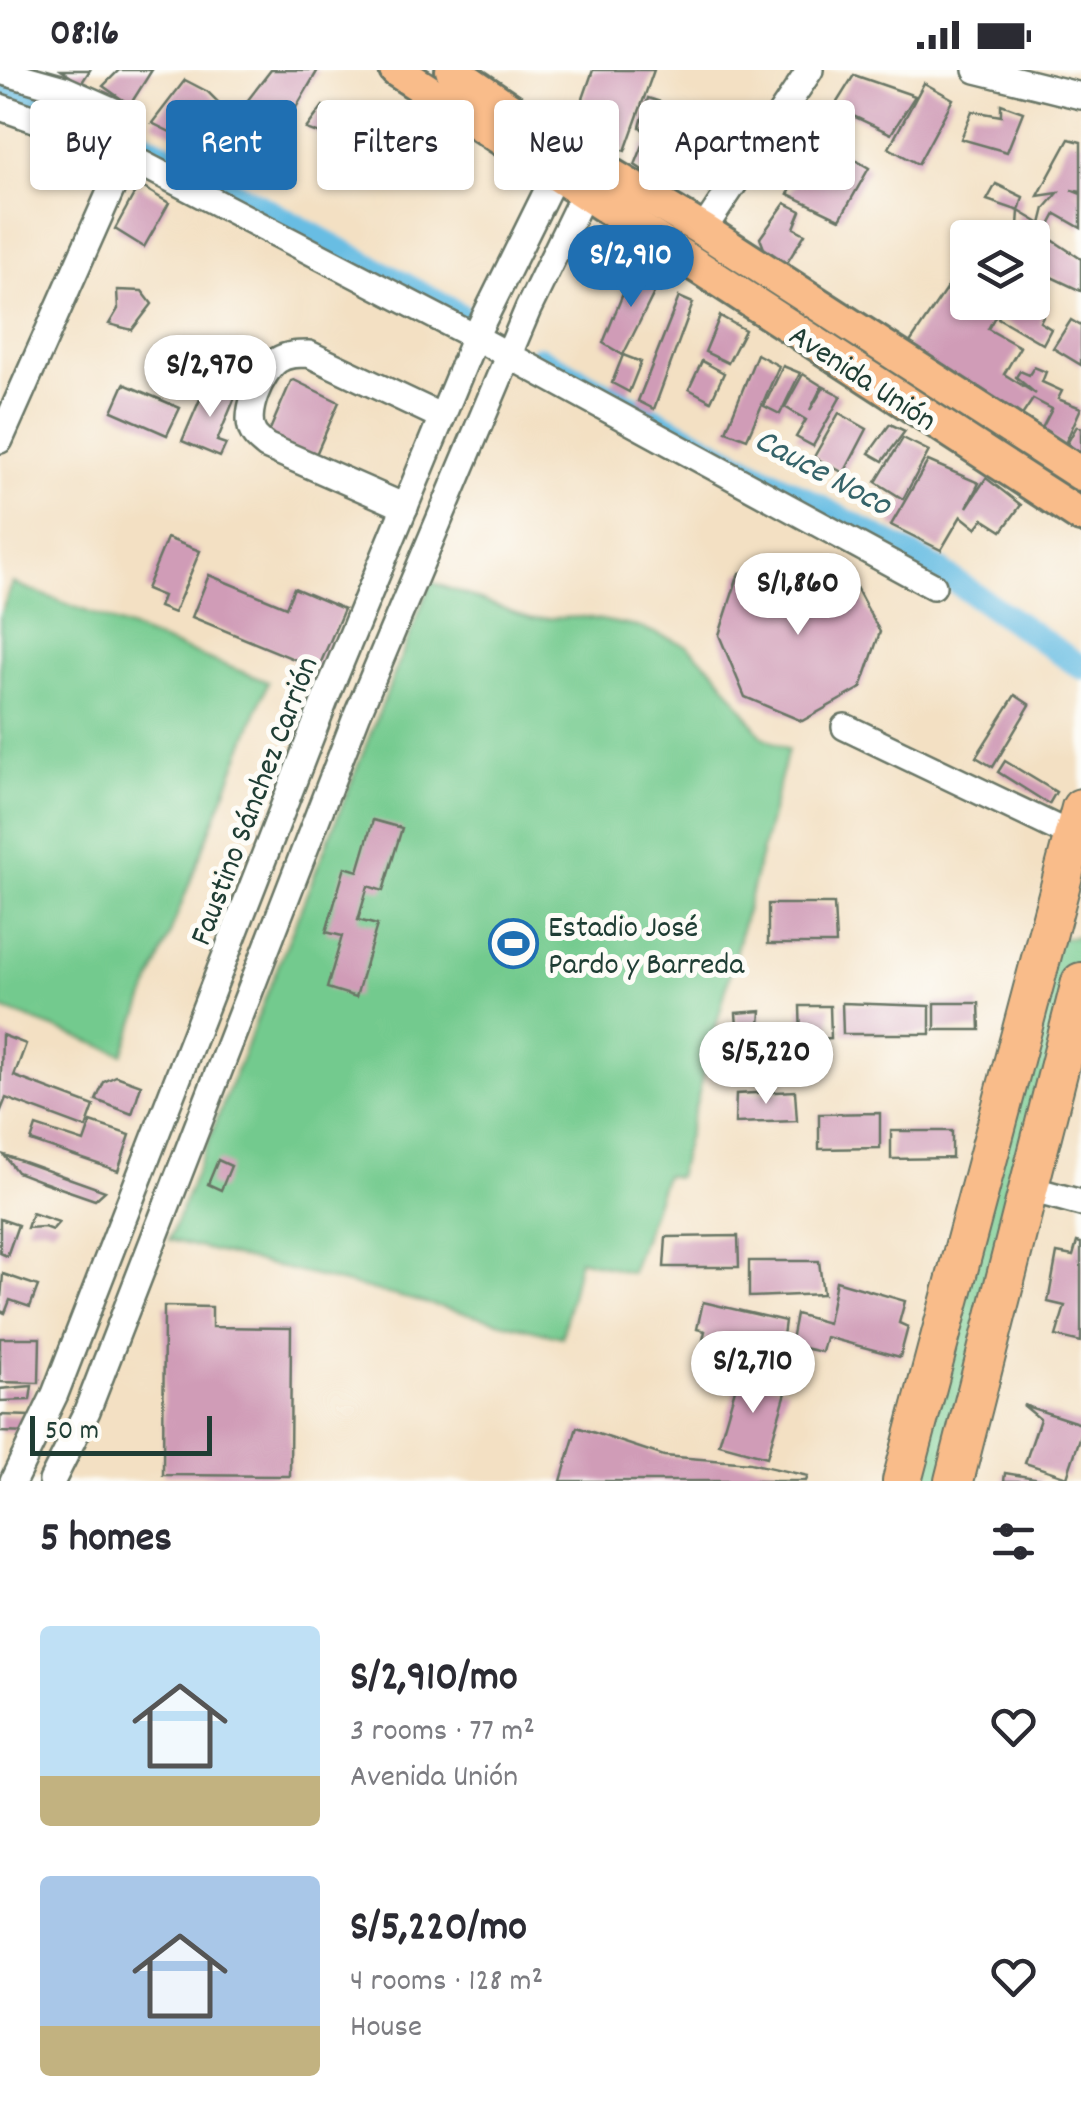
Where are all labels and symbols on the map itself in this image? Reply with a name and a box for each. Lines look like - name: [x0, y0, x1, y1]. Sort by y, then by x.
- pin: S/2,910: [539, 225, 723, 310]
- street label: Avenida Unión: [778, 315, 944, 445]
- pin: S/2,970: [118, 335, 302, 420]
- water label: Cauce Noco: [744, 417, 900, 532]
- pin: S/1,860: [706, 553, 890, 638]
- street label: Faustino Sánchez Carrión: [180, 651, 333, 953]
- place label: Estadio José Pardo y Barreda: [548, 907, 745, 990]
- sports icon: Estadio José Pardo y Barreda: [487, 917, 539, 969]
- pin: S/5,220: [674, 1022, 858, 1107]
- pin: S/2,710: [661, 1331, 845, 1416]
- scale bar: [30, 1411, 212, 1456]

